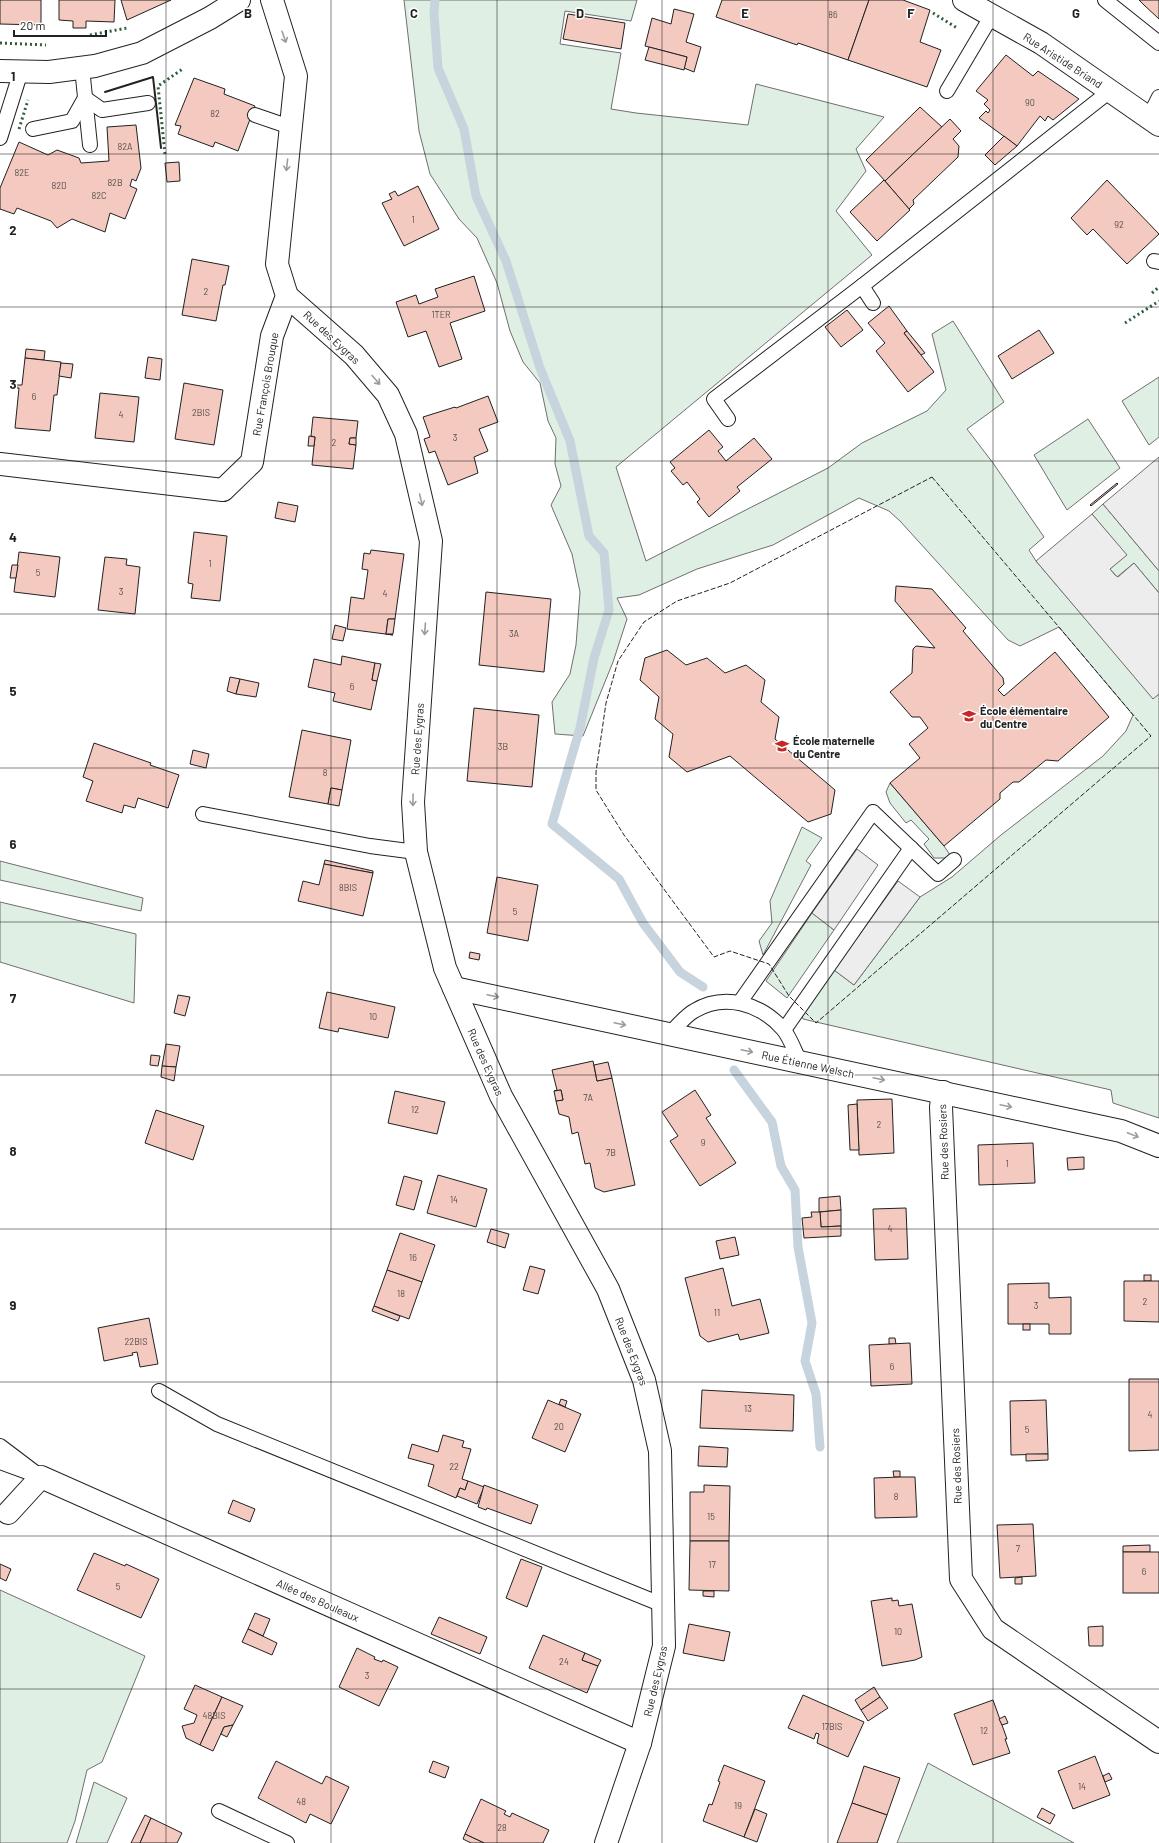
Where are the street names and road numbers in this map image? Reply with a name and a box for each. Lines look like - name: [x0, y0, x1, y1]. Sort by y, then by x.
- street label: Rue Aristide Briand: [1021, 30, 1105, 90]
- street label: Rue des Eygras: [301, 308, 363, 366]
- street label: Rue François Brouque: [249, 331, 281, 437]
- street label: Rue des Eygras: [408, 703, 426, 775]
- street label: Rue des Eygras: [465, 1026, 507, 1098]
- street label: Rue Étienne Welsch: [761, 1048, 856, 1080]
- street label: Rue des Rosiers: [935, 1104, 951, 1180]
- street label: Rue des Eygras: [613, 1315, 651, 1387]
- street label: Rue des Rosiers: [948, 1428, 964, 1504]
- street label: Allée des Bouleaux: [275, 1576, 361, 1624]
- street label: Rue des Eygras: [641, 1644, 669, 1718]

